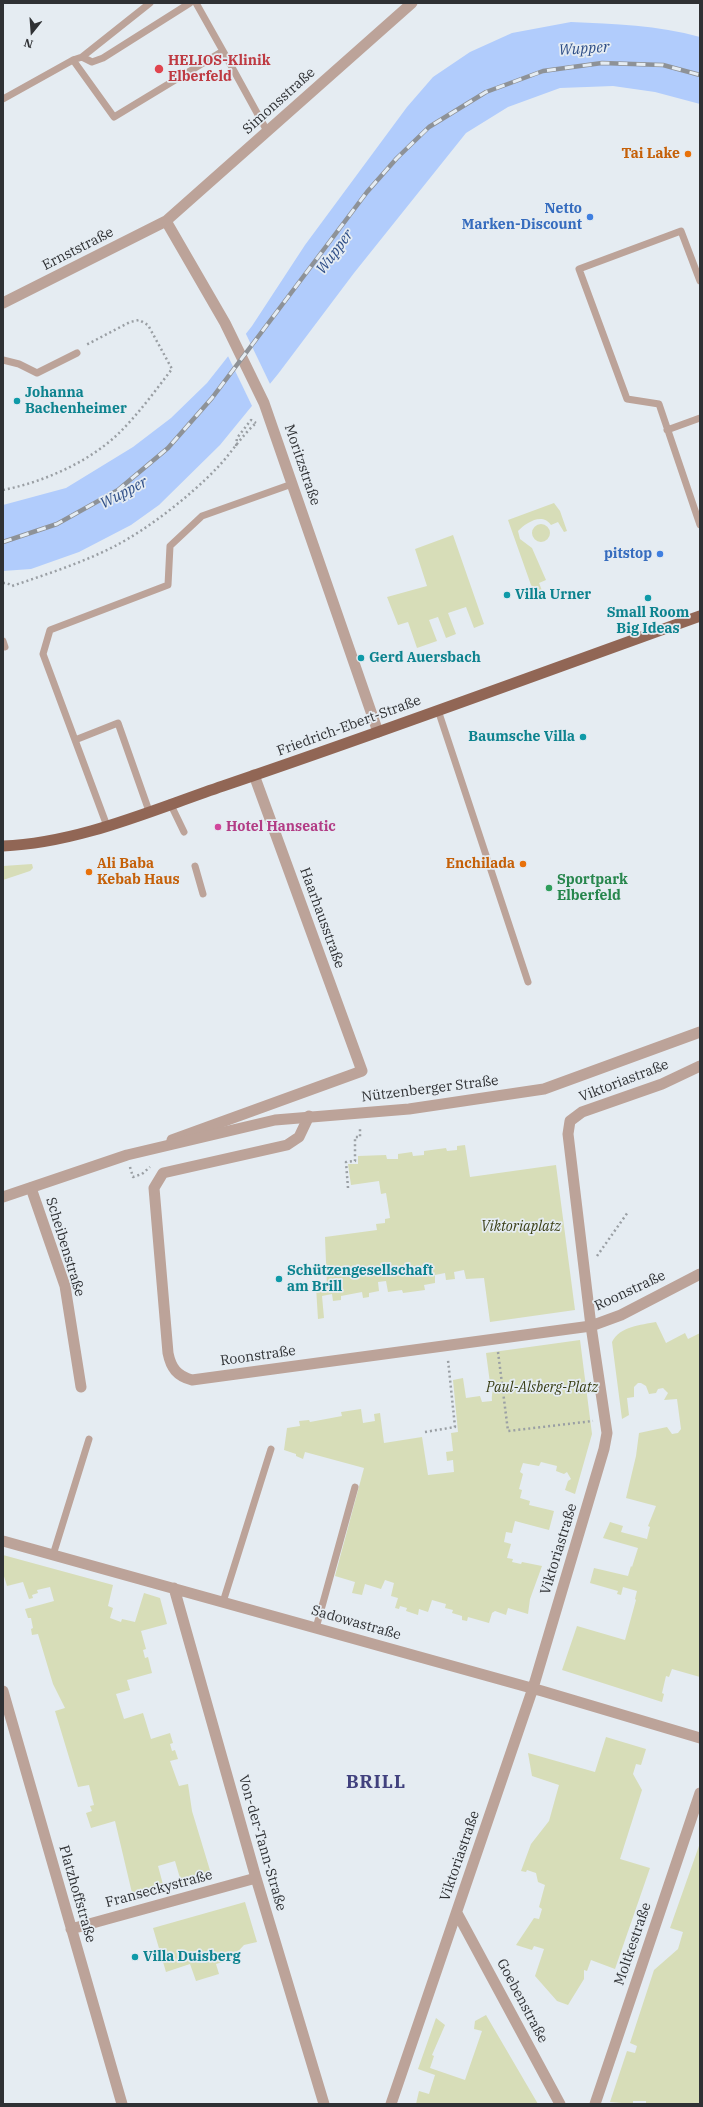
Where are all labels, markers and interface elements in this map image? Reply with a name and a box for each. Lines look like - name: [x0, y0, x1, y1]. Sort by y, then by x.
- north arrow: [12, 12, 52, 52]
- text: N: [22, 36, 35, 51]
- water label: Wupper: [558, 38, 610, 60]
- place label: HELIOS-Klinik Elberfeld: [168, 53, 270, 86]
- marker: HELIOS-Klinik Elberfeld: [153, 63, 165, 75]
- street label: Simonsstraße: [239, 64, 319, 138]
- place label: Tai Lake: [621, 146, 680, 162]
- marker: Tai Lake: [683, 149, 693, 159]
- place label: Netto Marken-Discount: [462, 201, 582, 234]
- marker: Netto Marken-Discount: [585, 212, 595, 222]
- street label: Ernststraße: [40, 224, 116, 274]
- water label: Wupper: [312, 226, 358, 278]
- place label: Johanna Bachenheimer: [25, 385, 127, 418]
- marker: Johanna Bachenheimer: [12, 396, 22, 406]
- street label: Moritzstraße: [280, 422, 324, 508]
- water label: Wupper: [97, 473, 151, 513]
- place label: pitstop: [604, 546, 652, 562]
- marker: pitstop: [655, 549, 665, 559]
- place label: Villa Urner: [515, 587, 591, 603]
- marker: Villa Urner: [502, 590, 512, 600]
- marker: Small Room Big Ideas: [643, 593, 653, 603]
- place label: Small Room Big Ideas: [607, 605, 689, 638]
- place label: Gerd Auersbach: [369, 650, 481, 666]
- marker: Gerd Auersbach: [356, 653, 366, 663]
- street label: Friedrich-Ebert-Straße: [275, 692, 423, 760]
- place label: Baumsche Villa: [468, 729, 575, 745]
- marker: Baumsche Villa: [578, 732, 588, 742]
- place label: Hotel Hanseatic: [226, 819, 336, 835]
- marker: Hotel Hanseatic: [213, 822, 223, 832]
- place label: Ali Baba Kebab Haus: [97, 856, 180, 888]
- place label: Enchilada: [446, 856, 515, 872]
- marker: Enchilada: [518, 859, 528, 869]
- street label: Haarhausstraße: [296, 865, 348, 971]
- marker: Ali Baba Kebab Haus: [84, 867, 94, 877]
- place label: Sportpark Elberfeld: [557, 872, 628, 904]
- marker: Sportpark Elberfeld: [544, 883, 554, 893]
- street label: Viktoriastraße: [577, 1056, 671, 1106]
- street label: Nützenberger Straße: [360, 1072, 500, 1106]
- street label: Scheibenstraße: [42, 1195, 88, 1299]
- park label: Viktoriaplatz: [481, 1219, 561, 1235]
- place label: Schützengesellschaft am Brill: [287, 1263, 433, 1296]
- street label: Roonstraße: [592, 1267, 668, 1315]
- marker: Schützengesellschaft am Brill: [274, 1274, 284, 1284]
- street label: Roonstraße: [219, 1342, 297, 1370]
- park label: Paul-Alsberg-Platz: [486, 1380, 598, 1396]
- street label: Viktoriastraße: [537, 1501, 581, 1597]
- street label: Sadowastraße: [309, 1602, 403, 1644]
- district label: BRILL: [346, 1772, 406, 1794]
- street label: Von-der-Tann-Straße: [235, 1773, 289, 1913]
- street label: Viktoriastraße: [437, 1809, 483, 1903]
- street label: Platzhoffstraße: [55, 1843, 99, 1945]
- street label: Franseckystraße: [104, 1867, 214, 1911]
- street label: Moltkestraße: [611, 1900, 655, 1988]
- place label: Villa Duisberg: [143, 1949, 241, 1965]
- marker: Villa Duisberg: [130, 1952, 140, 1962]
- street label: Goebenstraße: [493, 1956, 551, 2046]

